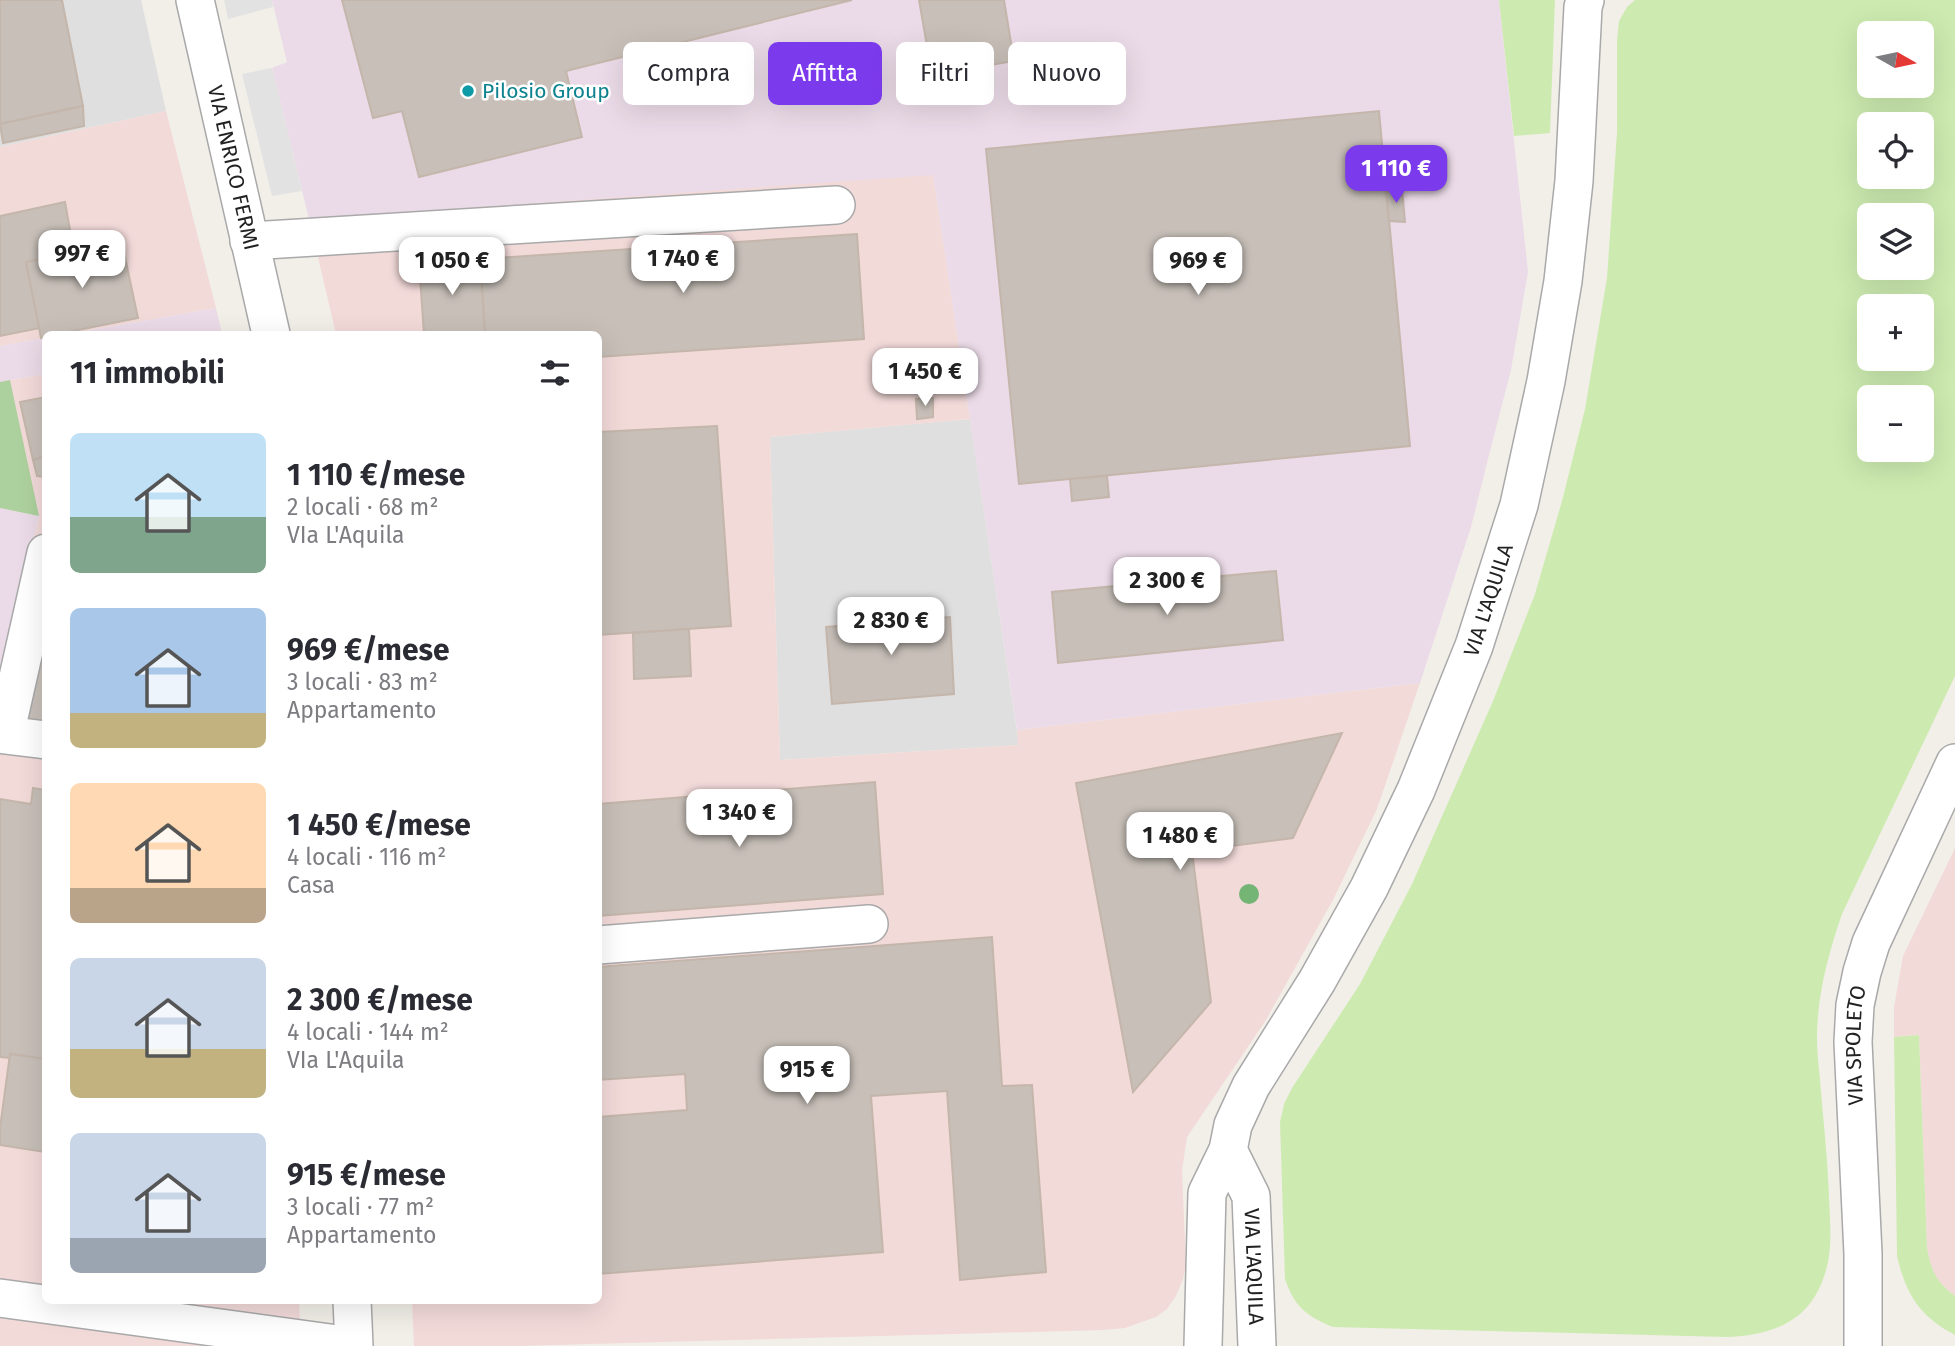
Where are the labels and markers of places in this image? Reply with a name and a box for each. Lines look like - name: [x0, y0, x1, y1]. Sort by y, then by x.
- place label: Pilosio Group: [482, 78, 610, 104]
- marker: Pilosio Group: [460, 83, 476, 99]
- pin: 1 110 €: [1331, 146, 1461, 205]
- pin: 997 €: [33, 230, 131, 290]
- pin: 1 740 €: [618, 236, 748, 295]
- pin: 1 050 €: [387, 238, 517, 297]
- pin: 969 €: [1149, 238, 1247, 297]
- pin: 1 450 €: [860, 348, 990, 408]
- pin: 2 300 €: [1102, 558, 1232, 617]
- pin: 2 830 €: [826, 598, 956, 657]
- pin: 1 340 €: [674, 790, 804, 849]
- pin: 1 480 €: [1115, 812, 1245, 872]
- pin: 915 €: [758, 1046, 856, 1106]

